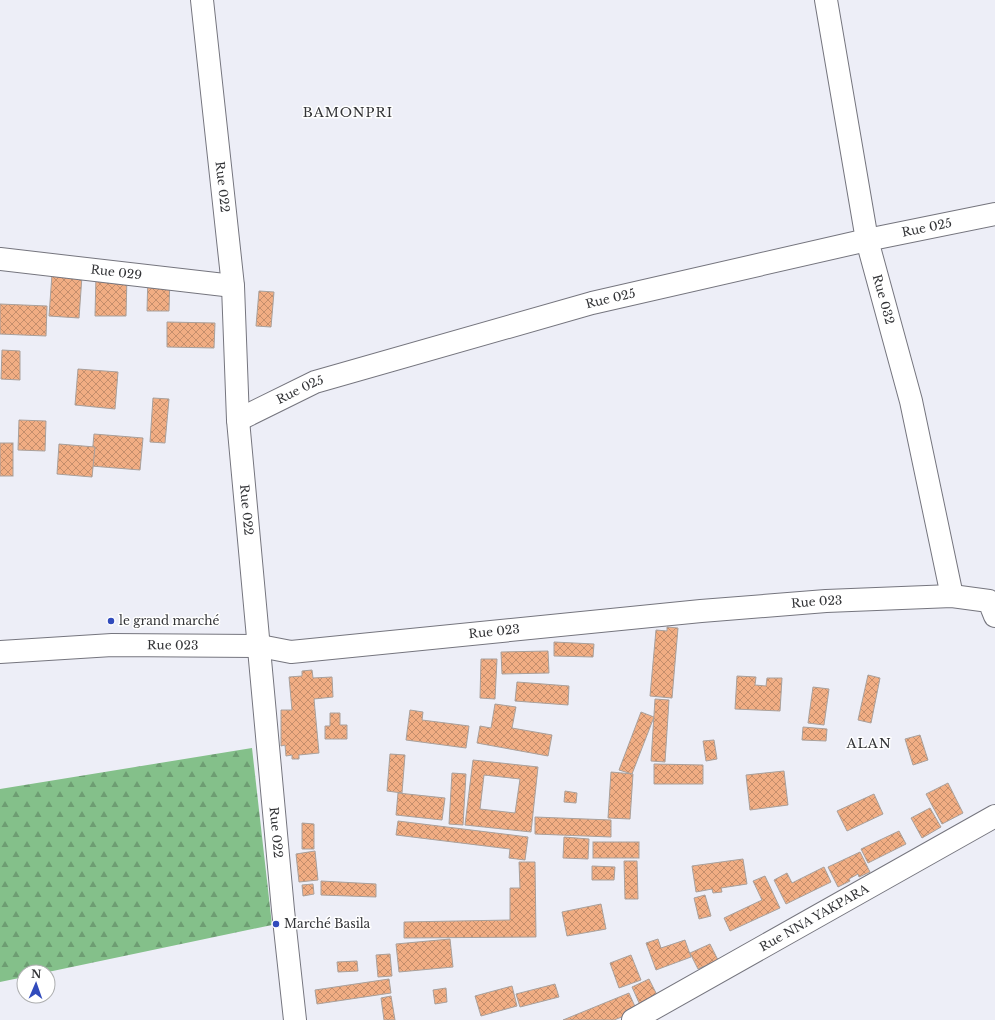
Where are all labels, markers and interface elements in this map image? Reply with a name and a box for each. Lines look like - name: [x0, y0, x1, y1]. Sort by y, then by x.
- district label: BAMONPRI: [303, 104, 393, 121]
- street label: Rue 022: [213, 161, 233, 213]
- street label: Rue 025: [900, 215, 953, 240]
- street label: Rue 029: [90, 262, 143, 282]
- street label: Rue 032: [870, 273, 898, 326]
- street label: Rue 025: [584, 285, 637, 311]
- street label: Rue 025: [274, 372, 325, 407]
- street label: Rue 022: [237, 484, 257, 536]
- street label: Rue 023: [791, 592, 843, 611]
- place label: le grand marché: [119, 613, 219, 628]
- marker: le grand marché: [106, 616, 116, 626]
- street label: Rue 023: [468, 621, 520, 641]
- street label: Rue 023: [147, 637, 198, 653]
- district label: ALAN: [845, 735, 892, 752]
- street label: Rue 022: [267, 806, 286, 859]
- street label: Rue NNA YAKPARA: [757, 880, 872, 954]
- place label: Marché Basila: [284, 916, 371, 931]
- marker: Marché Basila: [271, 919, 281, 929]
- north arrow: [16, 964, 56, 1004]
- text: N: [31, 967, 42, 981]

